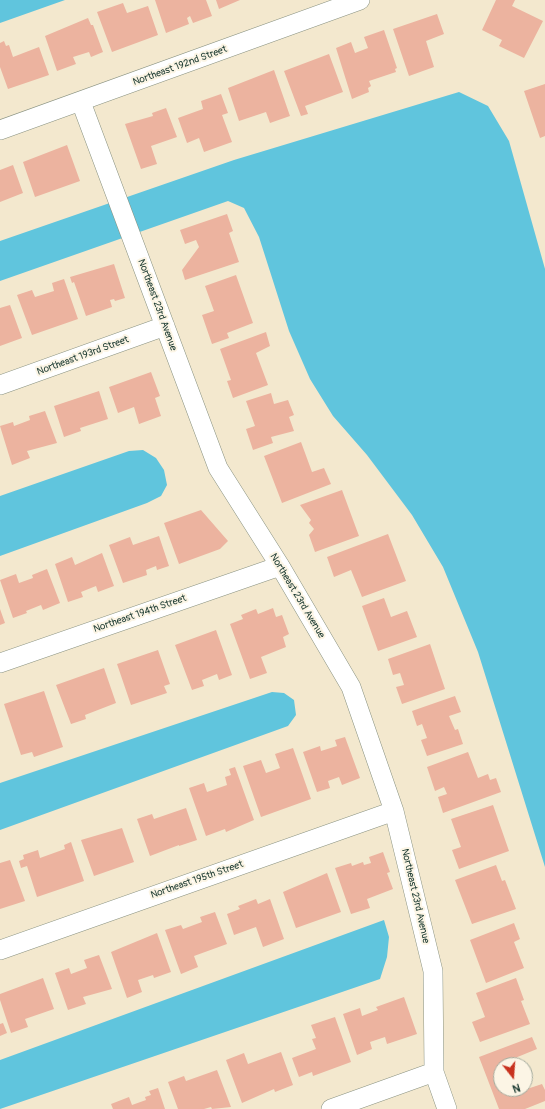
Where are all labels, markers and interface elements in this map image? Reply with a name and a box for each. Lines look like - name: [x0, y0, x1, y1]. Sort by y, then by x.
- street label: Northeast 192nd Street: [131, 43, 229, 89]
- street label: Northeast 23rd Avenue: [135, 258, 179, 352]
- street label: Northeast 193rd Street: [35, 334, 131, 378]
- street label: Northeast 23rd Avenue: [267, 551, 327, 641]
- street label: Northeast 194th Street: [92, 592, 188, 636]
- street label: Northeast 23rd Avenue: [398, 848, 432, 944]
- street label: Northeast 195th Street: [149, 859, 245, 901]
- north arrow: [493, 1057, 533, 1097]
- text: N: [511, 1081, 522, 1095]

